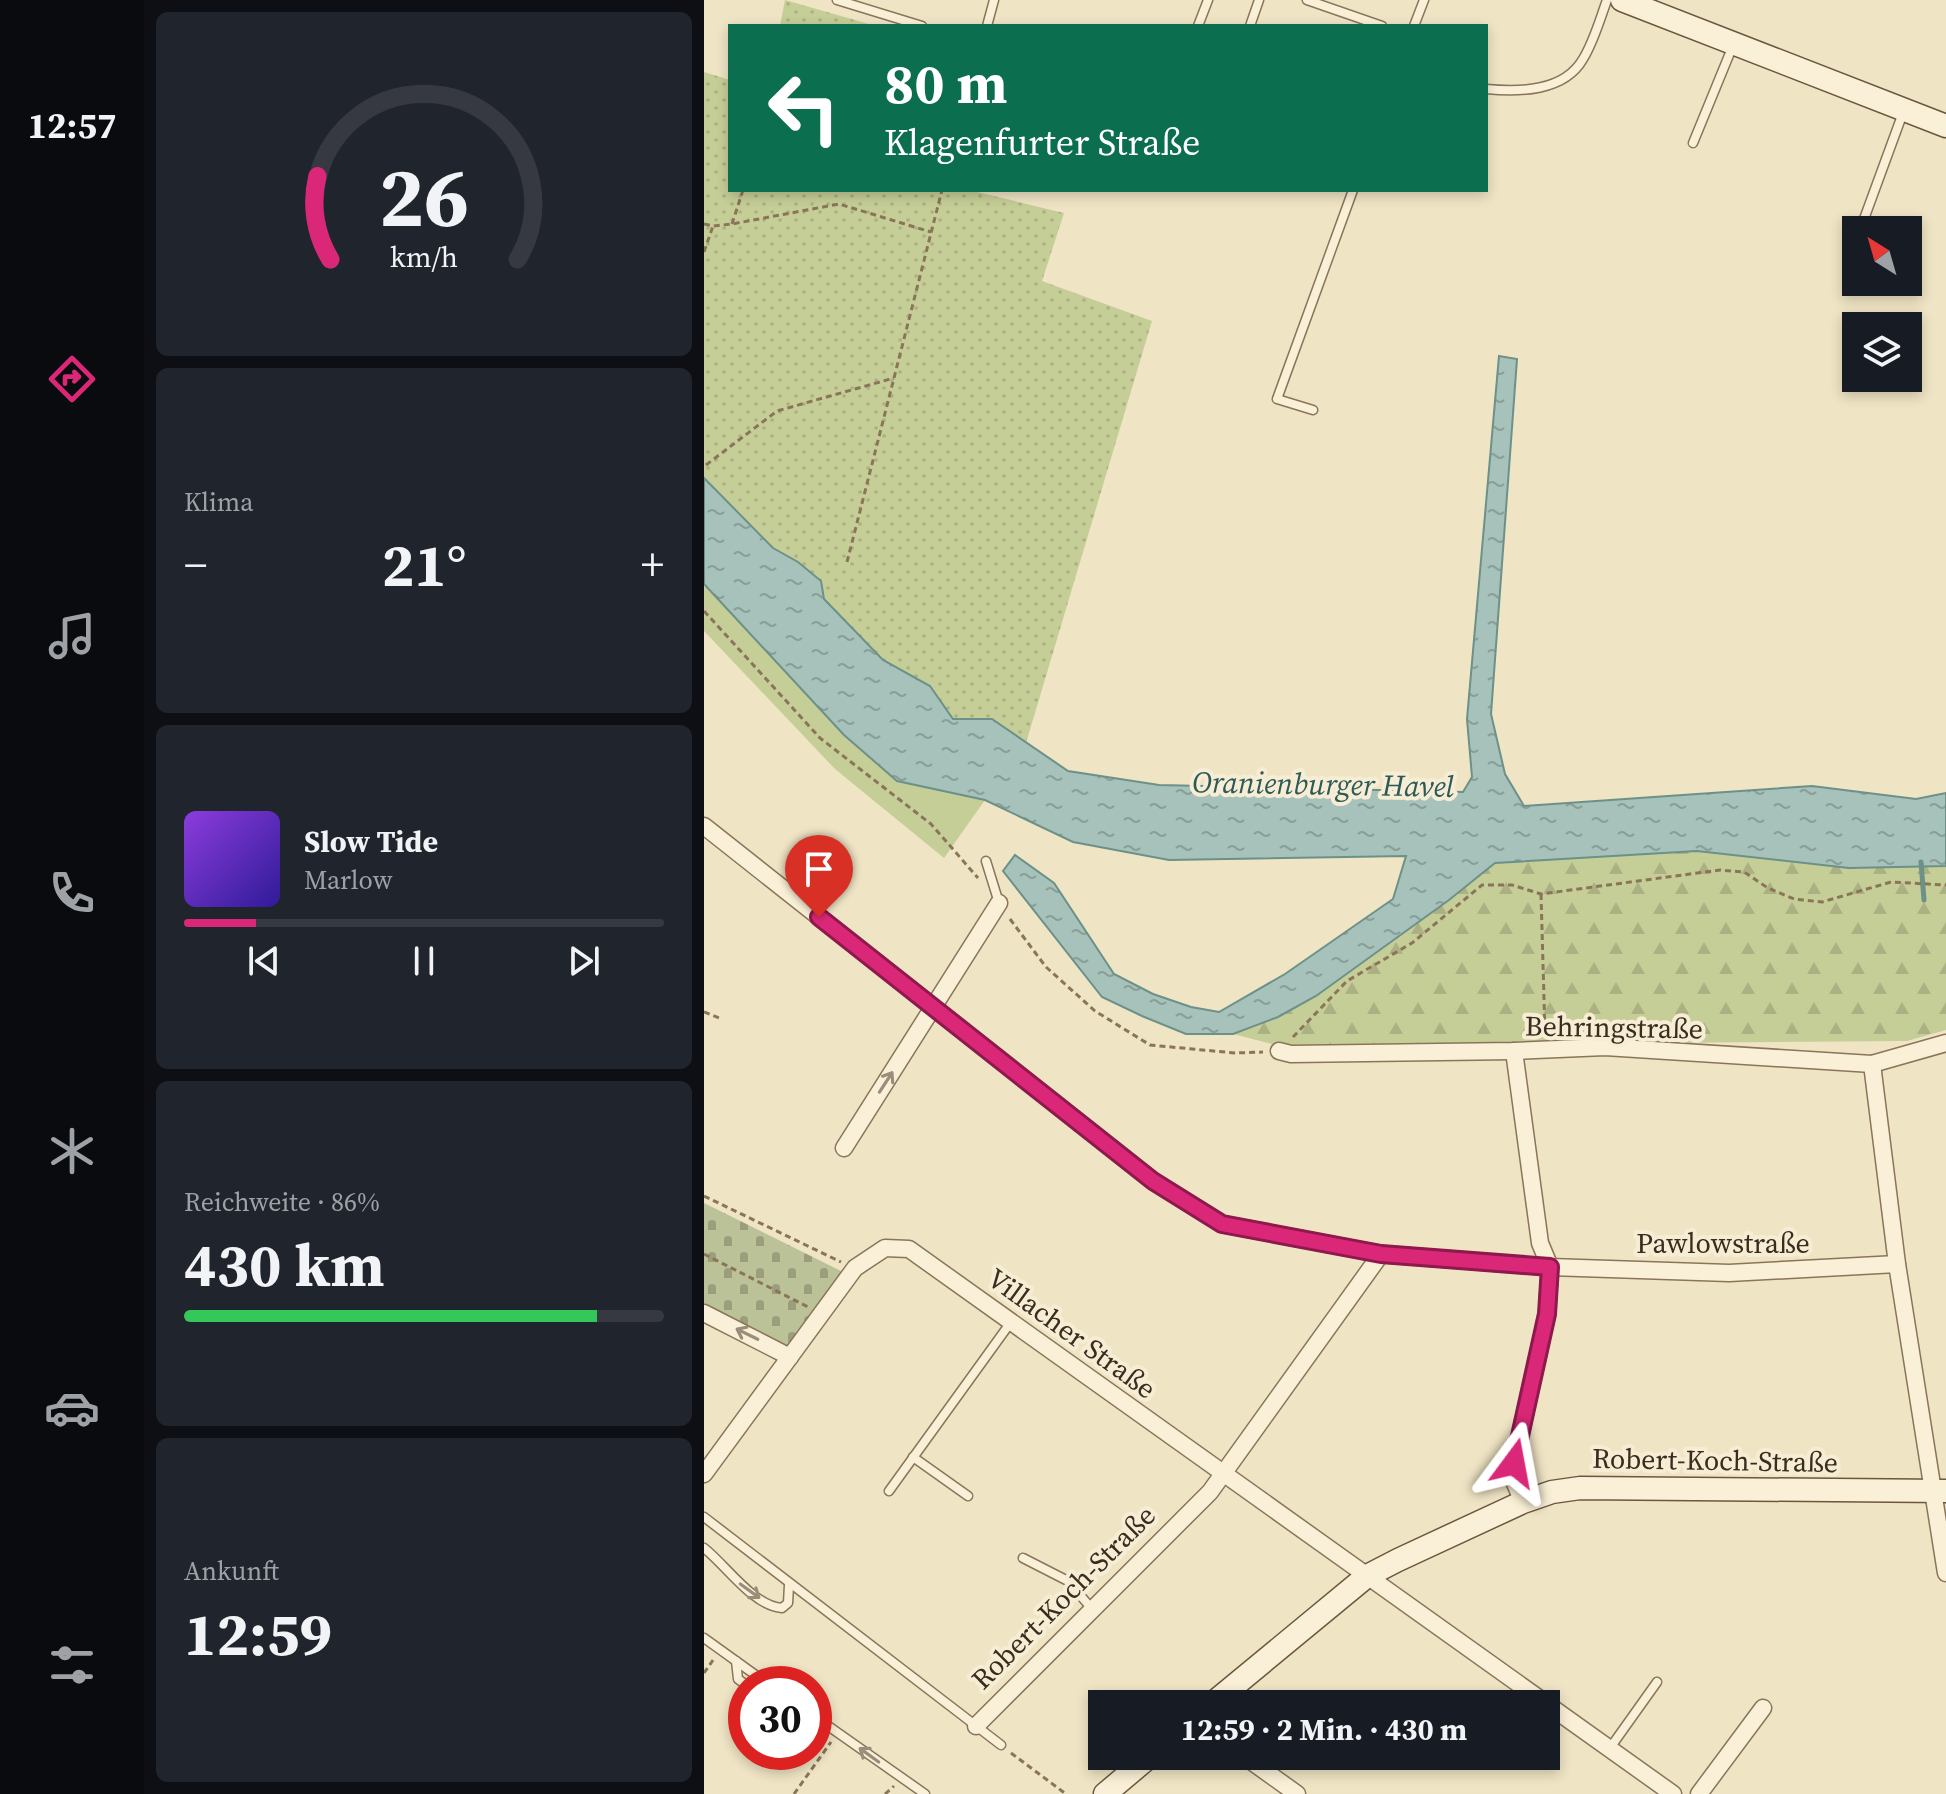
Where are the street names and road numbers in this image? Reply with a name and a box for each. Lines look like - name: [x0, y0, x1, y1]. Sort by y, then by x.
- street label: Behringstraße: [1525, 1006, 1703, 1048]
- street label: Pawlowstraße: [1636, 1224, 1810, 1262]
- street label: Villacher Straße: [980, 1259, 1164, 1407]
- street label: Robert-Koch-Straße: [1592, 1439, 1838, 1481]
- street label: Robert-Koch-Straße: [963, 1497, 1163, 1697]

